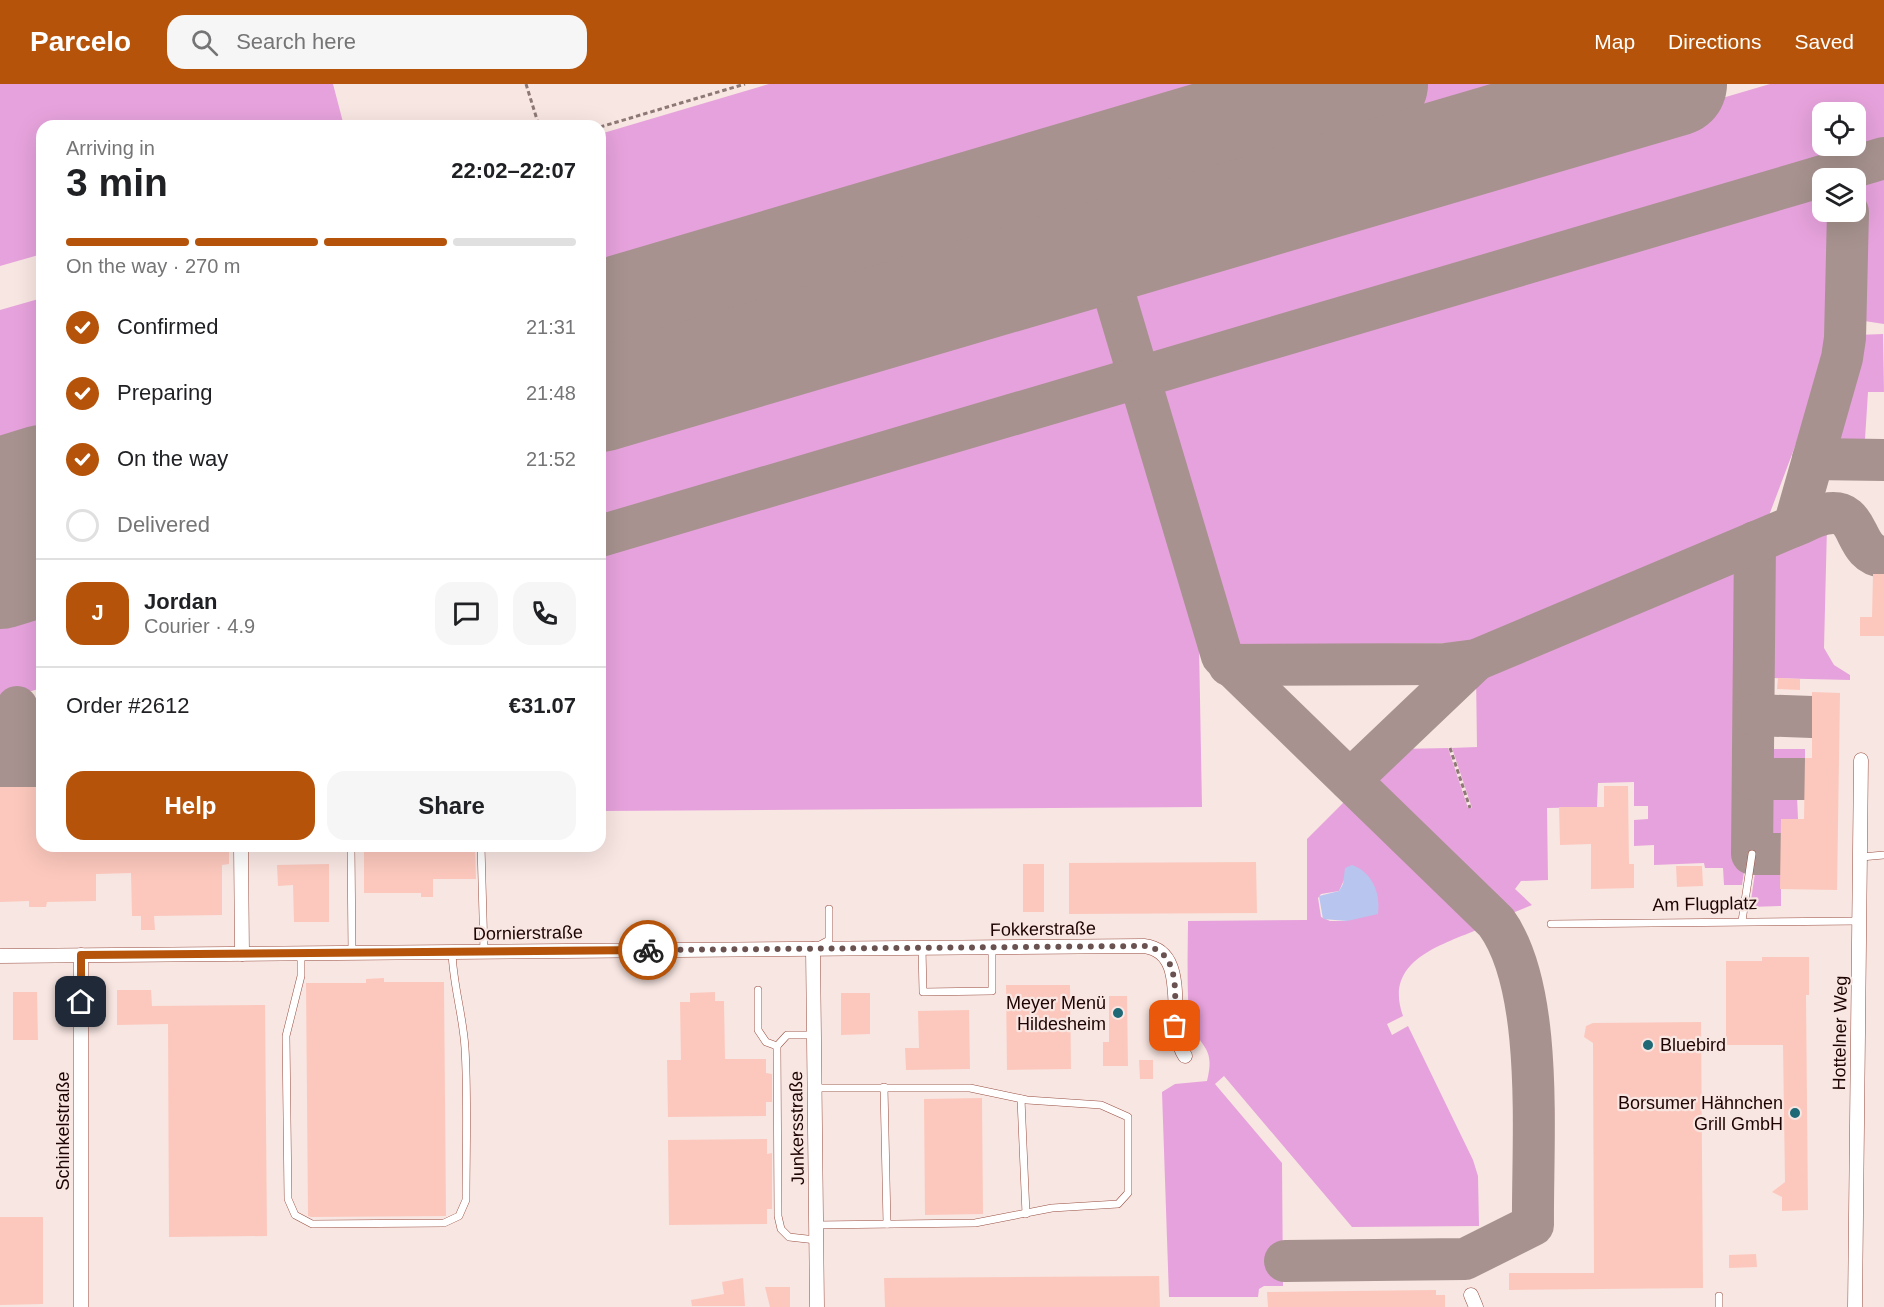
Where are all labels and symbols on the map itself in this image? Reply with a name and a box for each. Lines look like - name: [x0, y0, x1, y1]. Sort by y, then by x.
- street label: Am Flugplatz: [1652, 893, 1758, 915]
- street label: Fokkerstraße: [990, 918, 1096, 940]
- courier: [618, 920, 678, 980]
- street label: Dornierstraße: [473, 922, 583, 944]
- street label: Hottelner Weg: [1829, 975, 1851, 1091]
- pin: [55, 976, 106, 1027]
- place label: Meyer Menü Hildesheim: [1006, 993, 1106, 1034]
- pin: [1149, 1000, 1200, 1051]
- marker: Meyer Menü Hildesheim: [1111, 1006, 1125, 1020]
- place label: Bluebird: [1660, 1035, 1726, 1055]
- marker: Bluebird: [1641, 1038, 1655, 1052]
- street label: Schinkelstraße: [53, 1071, 73, 1191]
- street label: Junkersstraße: [786, 1071, 808, 1185]
- place label: Borsumer Hähnchen Grill GmbH: [1618, 1093, 1783, 1134]
- marker: Borsumer Hähnchen Grill GmbH: [1788, 1106, 1802, 1120]

